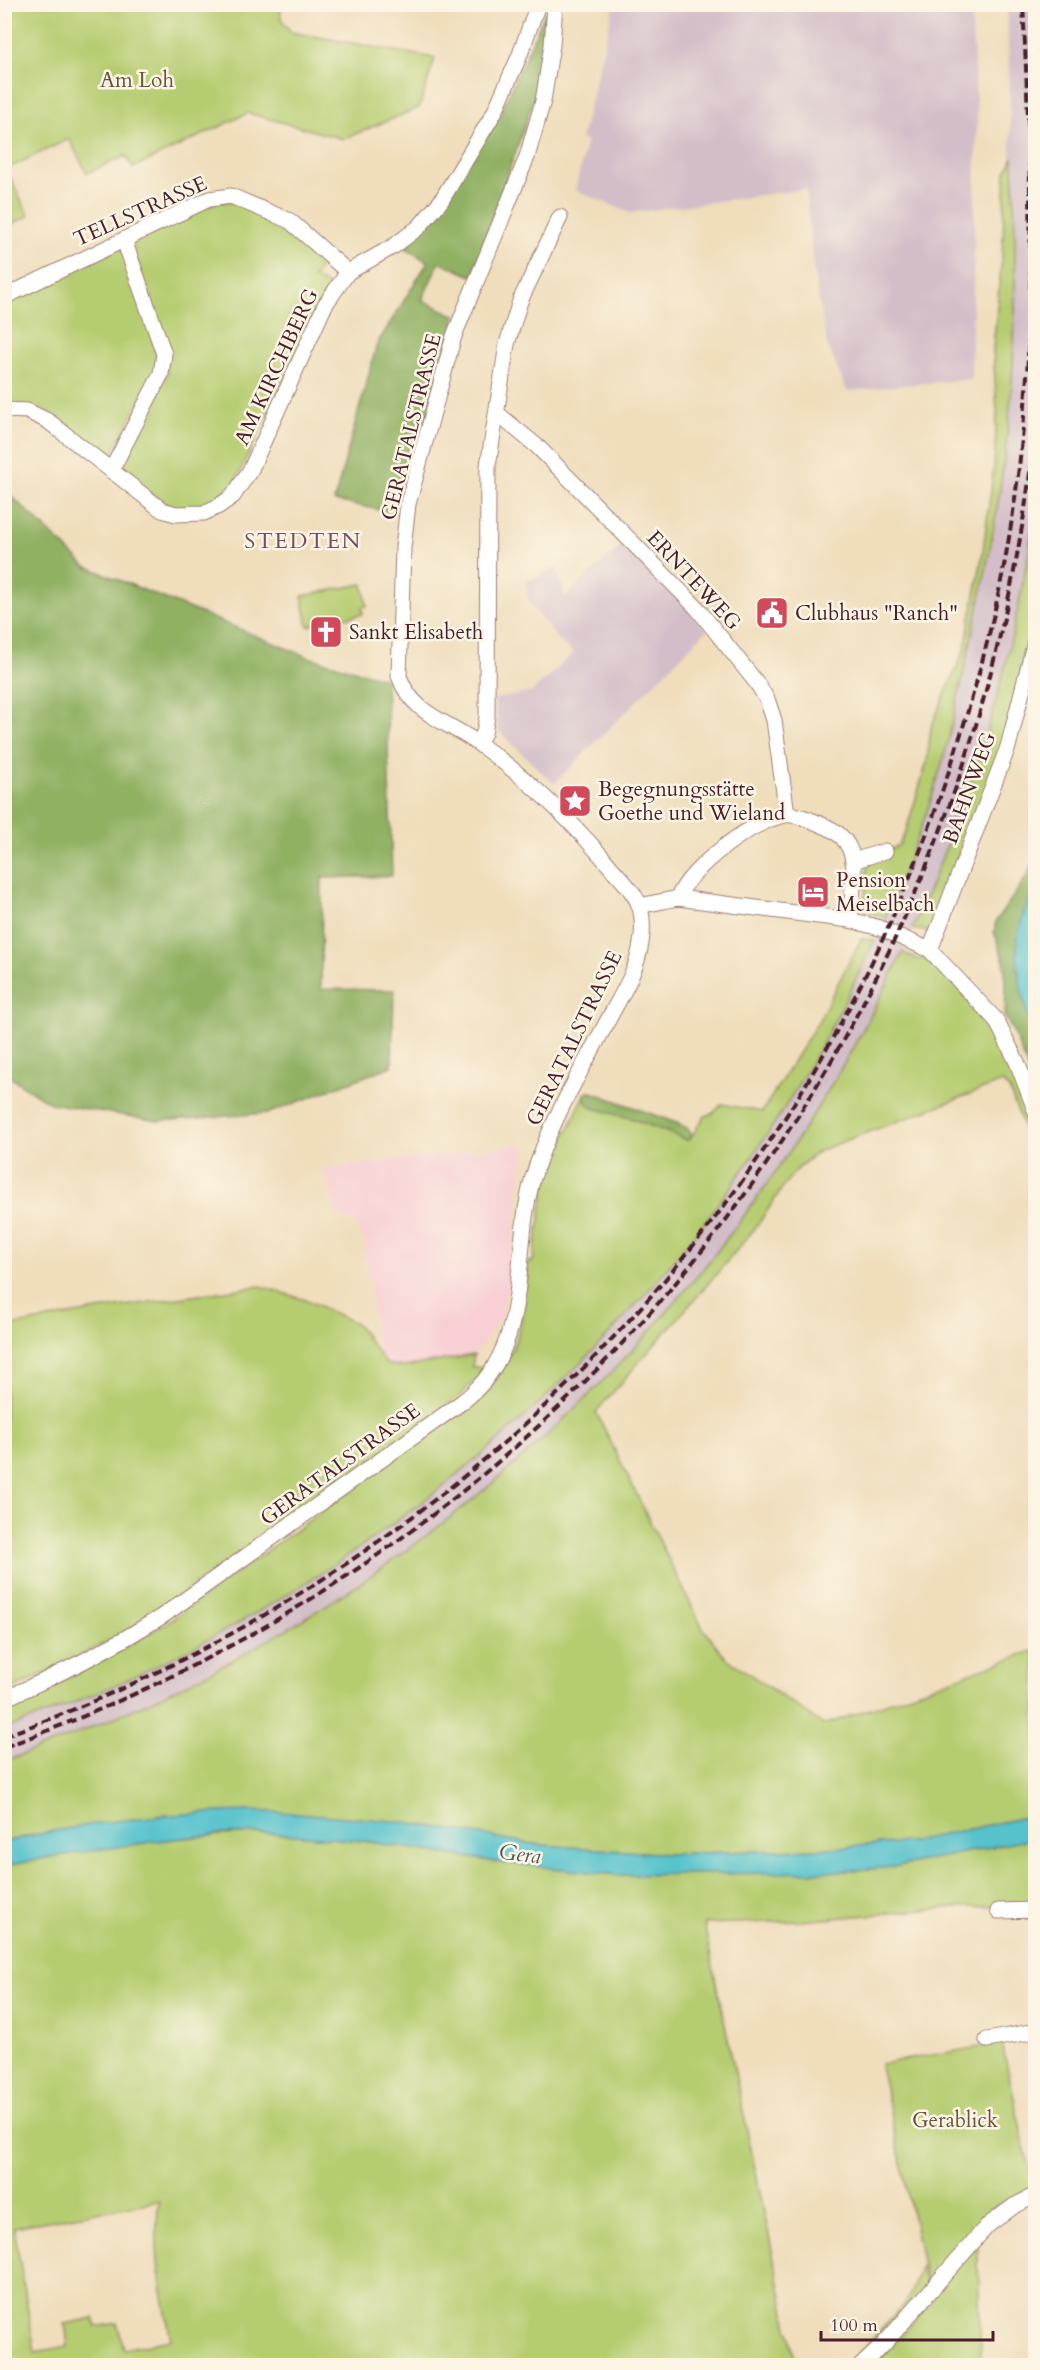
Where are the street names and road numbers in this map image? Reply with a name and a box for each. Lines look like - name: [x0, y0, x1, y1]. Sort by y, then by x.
- street label: TELLSTRASSE: [69, 169, 212, 254]
- street label: AM KIRCHBERG: [227, 284, 326, 450]
- street label: GERATALSTRASSE: [374, 331, 449, 524]
- street label: ERNTEWEG: [640, 524, 748, 637]
- street label: BAHNWEG: [936, 728, 1003, 848]
- street label: GERATALSTRASSE: [519, 946, 629, 1131]
- street label: GERATALSTRASSE: [254, 1396, 426, 1532]

